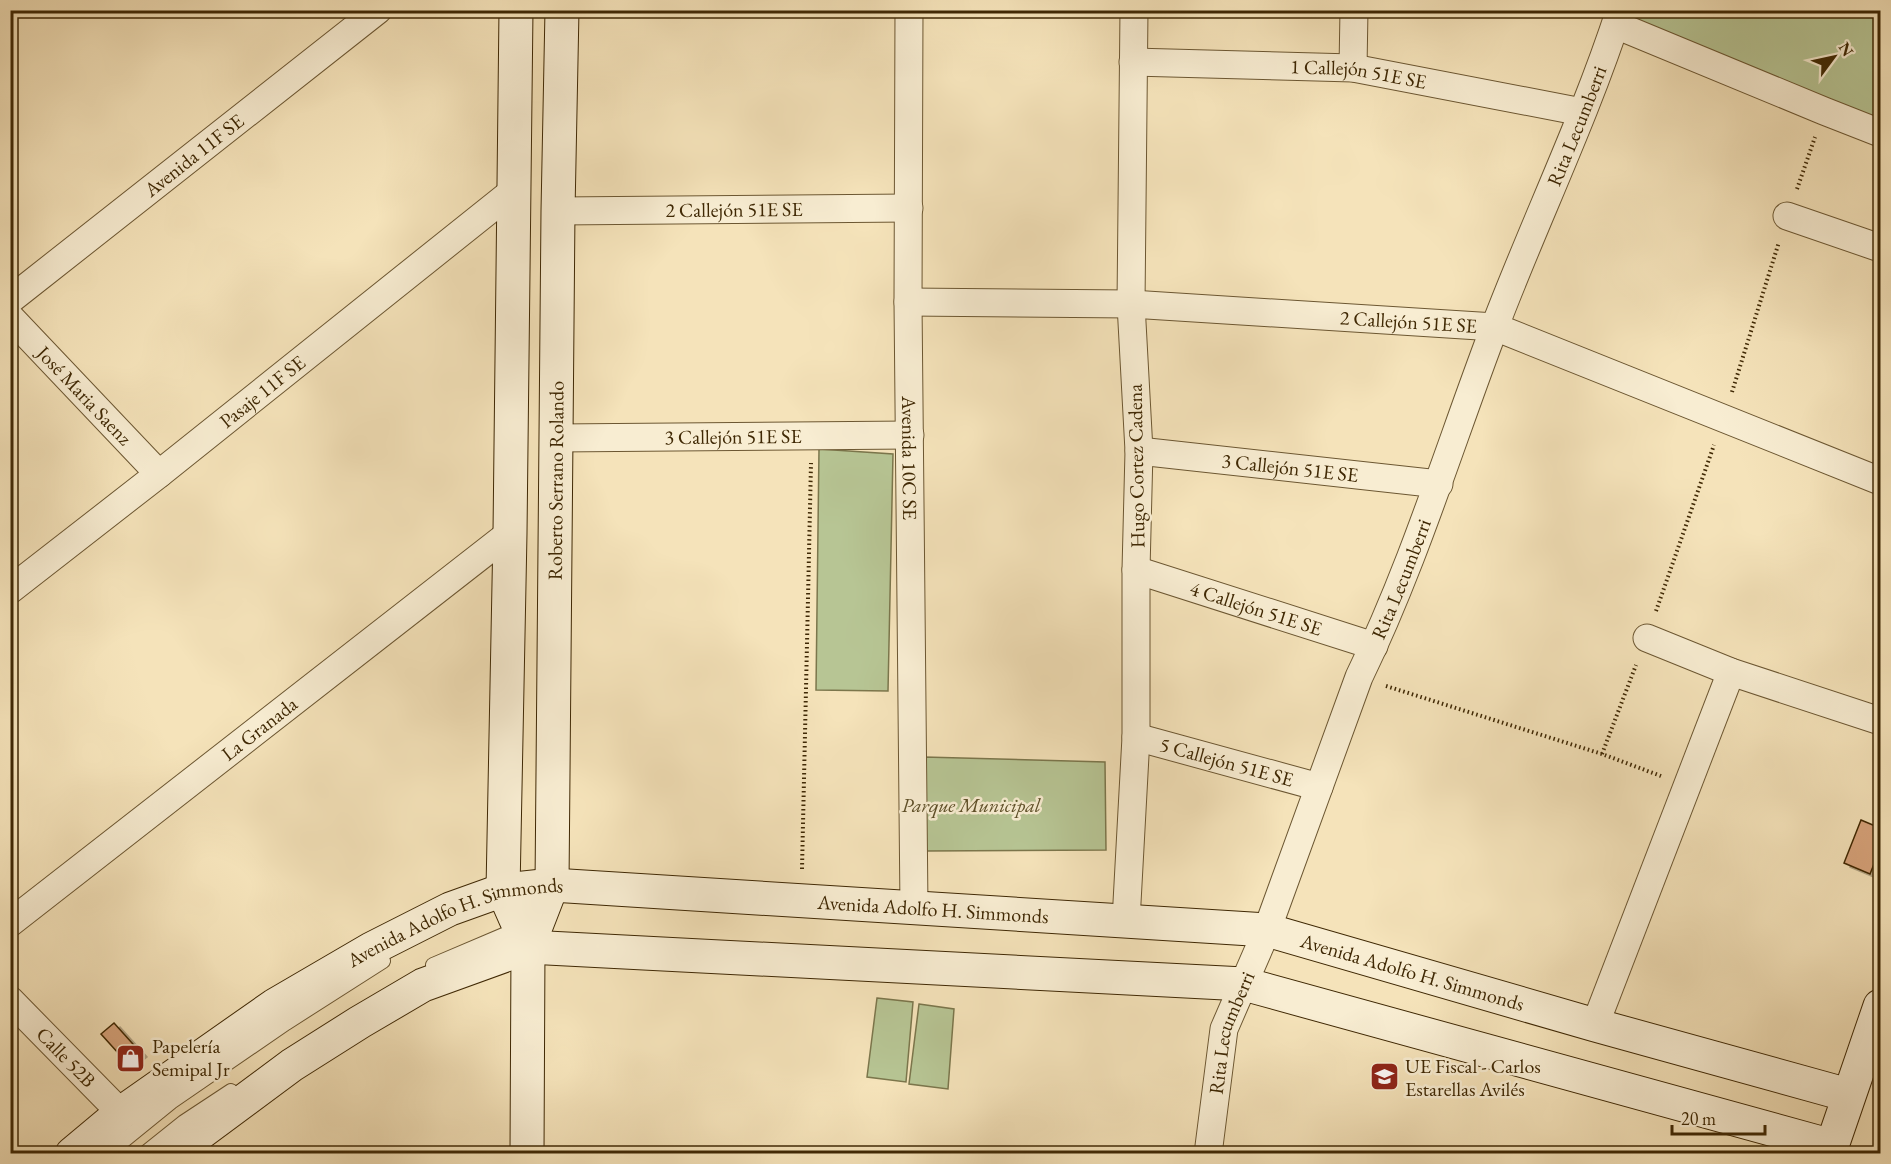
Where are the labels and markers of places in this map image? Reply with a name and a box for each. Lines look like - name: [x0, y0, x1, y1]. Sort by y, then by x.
- place label: Papelería Semipal Jr: [152, 1033, 230, 1082]
- shop icon: Papelería Semipal Jr: [115, 1042, 147, 1074]
- place label: UE Fiscal - Carlos Estarellas Avilés: [1405, 1053, 1541, 1102]
- school or university icon: UE Fiscal - Carlos Estarellas Avilés: [1368, 1061, 1400, 1093]

